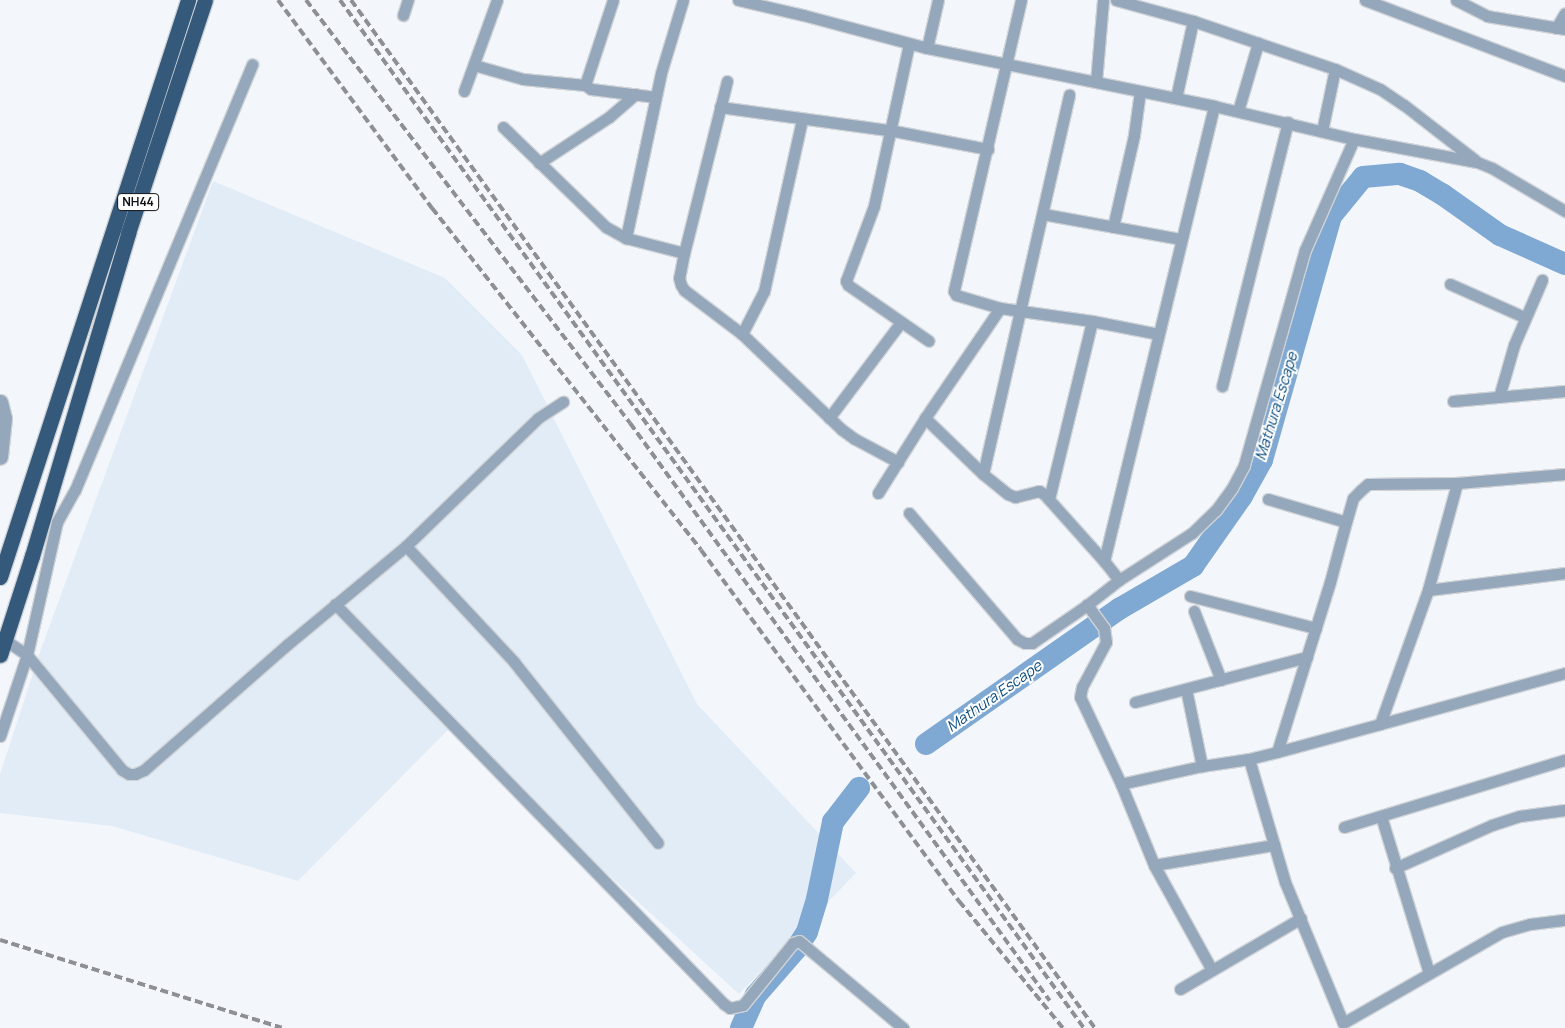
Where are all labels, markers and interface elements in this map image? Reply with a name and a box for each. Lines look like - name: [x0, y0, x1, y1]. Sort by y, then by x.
- road number: NH44: [117, 192, 159, 212]
- water label: Mathura Escape: [1251, 350, 1301, 462]
- water label: Mathura Escape: [943, 657, 1045, 735]

